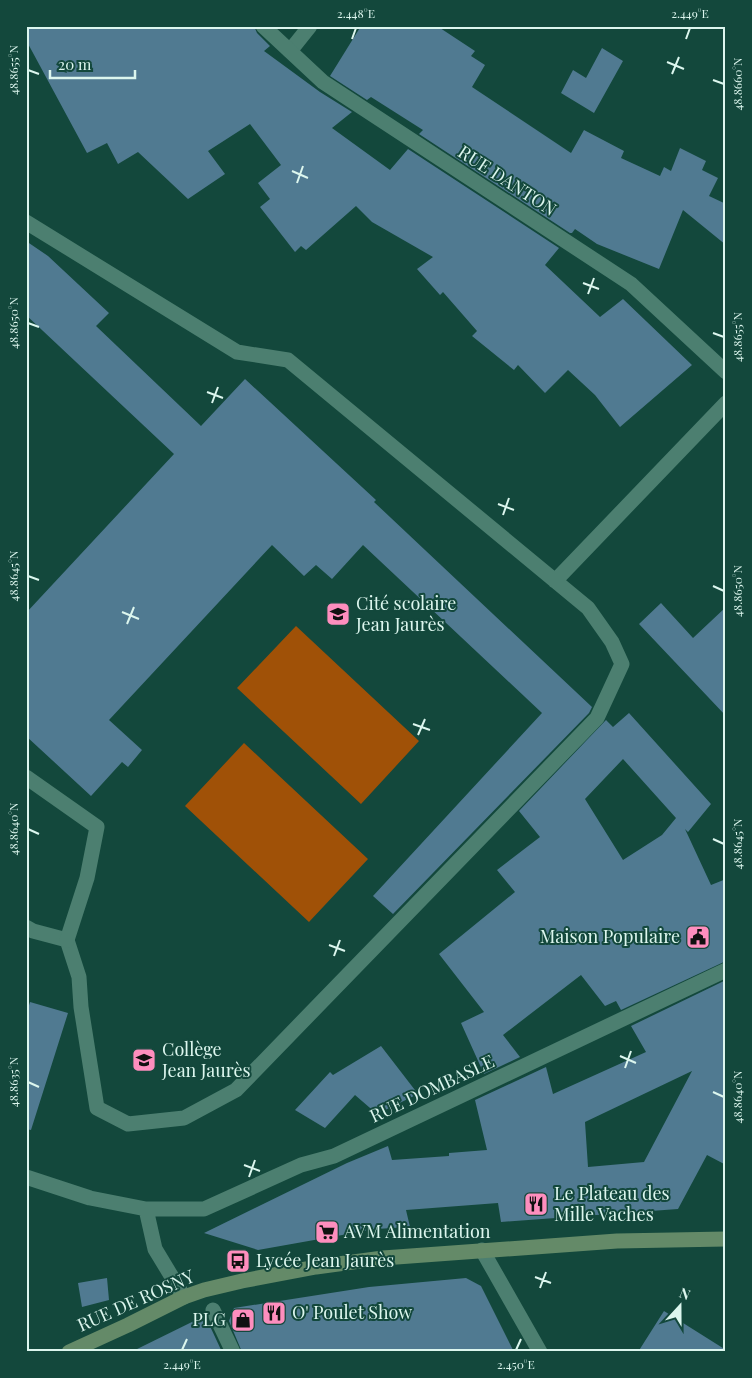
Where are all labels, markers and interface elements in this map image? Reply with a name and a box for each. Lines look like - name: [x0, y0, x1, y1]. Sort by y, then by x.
- text: 2.448°E: [337, 5, 375, 21]
- text: 2.449°E: [671, 5, 709, 21]
- text: 48.8655°N: [5, 45, 21, 95]
- scale bar: [50, 48, 135, 80]
- text: 20 m: [58, 54, 92, 74]
- text: 48.8660°N: [729, 57, 745, 111]
- street label: RUE DANTON: [454, 139, 562, 221]
- text: 48.8650°N: [5, 297, 21, 349]
- text: 48.8655°N: [729, 312, 745, 362]
- text: 48.8645°N: [5, 550, 21, 601]
- text: 48.8650°N: [729, 565, 745, 617]
- place label: Cité scolaire Jean Jaurès: [355, 591, 456, 636]
- school or university icon: Cité scolaire Jean Jaurès: [325, 601, 351, 627]
- text: 48.8640°N: [5, 802, 21, 855]
- text: 48.8645°N: [729, 818, 745, 869]
- place label: Maison Populaire: [540, 924, 680, 948]
- public building icon: Maison Populaire: [685, 924, 711, 950]
- place label: Collège Jean Jaurès: [161, 1037, 251, 1082]
- school or university icon: Collège Jean Jaurès: [131, 1047, 157, 1073]
- street label: RUE DOMBASLE: [365, 1049, 498, 1127]
- text: 48.8635°N: [5, 1056, 21, 1107]
- text: 48.8640°N: [729, 1070, 745, 1123]
- place label: Le Plateau des Mille Vaches: [554, 1181, 670, 1226]
- restaurant icon: Le Plateau des Mille Vaches: [523, 1191, 549, 1217]
- supermarket icon: AVM Alimentation: [314, 1219, 340, 1245]
- place label: AVM Alimentation: [343, 1219, 491, 1243]
- bus stop icon: Lycée Jean Jaurès: [225, 1248, 251, 1274]
- place label: Lycée Jean Jaurès: [256, 1248, 394, 1272]
- street label: RUE DE ROSNY: [73, 1263, 198, 1337]
- north arrow: [654, 1280, 704, 1330]
- text: N: [677, 1283, 693, 1304]
- restaurant icon: O' Poulet Show: [261, 1300, 287, 1326]
- place label: O' Poulet Show: [292, 1300, 412, 1324]
- place label: PLG: [192, 1307, 226, 1331]
- shop icon: PLG: [230, 1307, 256, 1333]
- text: 2.449°E: [163, 1356, 201, 1372]
- text: 2.450°E: [497, 1356, 535, 1372]

